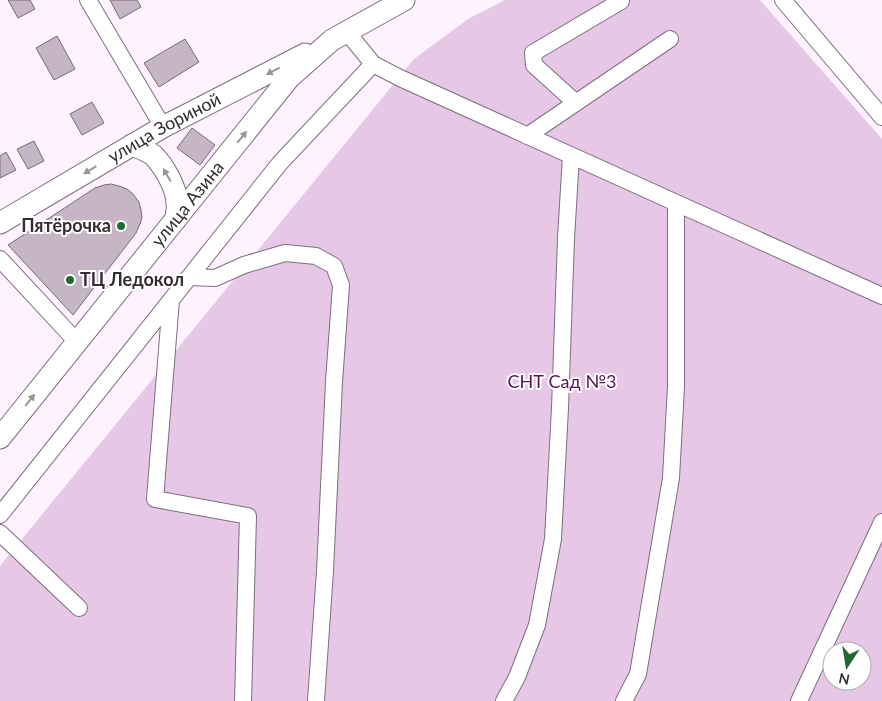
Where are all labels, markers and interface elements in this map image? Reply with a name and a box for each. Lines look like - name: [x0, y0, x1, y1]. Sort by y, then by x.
- one-way arrow: [266, 67, 280, 75]
- street label: улица Зориной: [104, 87, 224, 167]
- one-way arrow: [236, 131, 247, 144]
- street label: улица Азина: [146, 156, 228, 251]
- one-way arrow: [82, 166, 97, 174]
- one-way arrow: [162, 168, 171, 181]
- place label: Пятёрочка: [21, 214, 111, 236]
- marker: Пятёрочка: [115, 220, 127, 232]
- place label: ТЦ Ледокол: [80, 268, 184, 290]
- marker: ТЦ Ледокол: [64, 274, 76, 286]
- park label: СНТ Сад №3: [508, 370, 616, 392]
- one-way arrow: [25, 394, 36, 407]
- north arrow: [822, 641, 872, 691]
- text: N: [837, 670, 851, 689]

